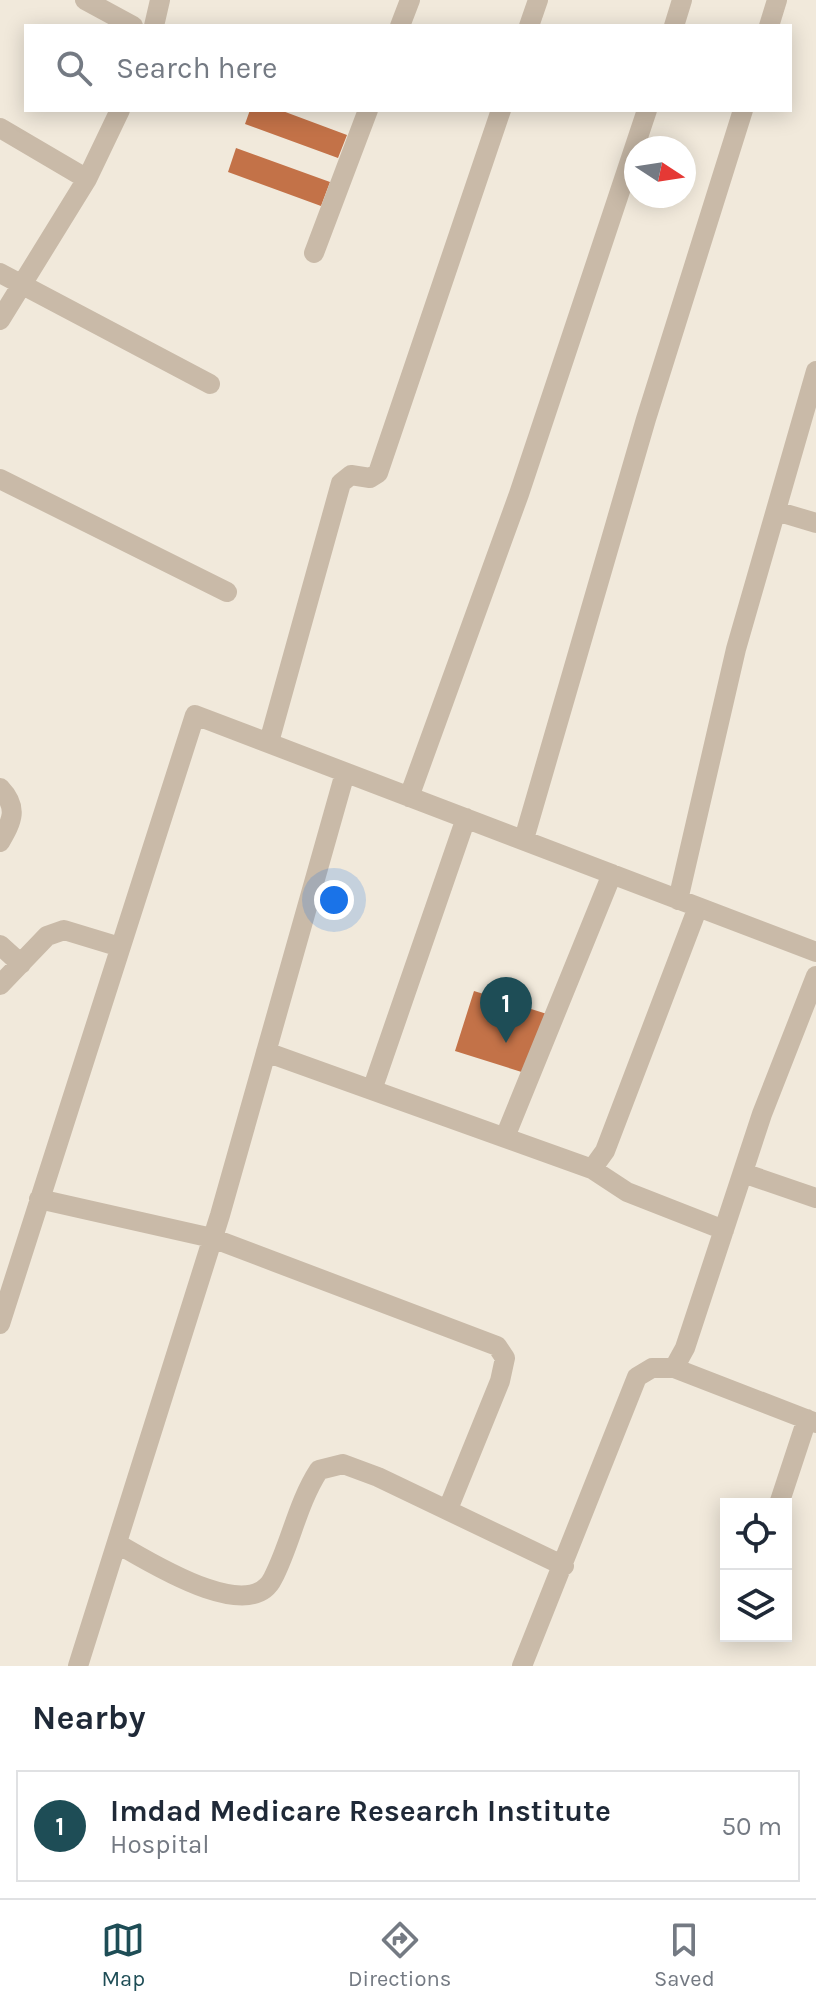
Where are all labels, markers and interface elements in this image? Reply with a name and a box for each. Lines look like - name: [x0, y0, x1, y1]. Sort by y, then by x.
- search box: [24, 24, 792, 112]
- icon: search: [52, 46, 96, 90]
- text: Search here: [116, 50, 277, 86]
- north arrow: [624, 136, 696, 208]
- your location: [314, 880, 354, 920]
- pin: 1: [480, 977, 532, 1043]
- map controls: [720, 1498, 792, 1642]
- button: locate: [720, 1498, 792, 1570]
- button: layers: [720, 1570, 792, 1642]
- text: Nearby: [32, 1698, 146, 1738]
- text: Imdad Medicare Research Institute: [110, 1793, 611, 1829]
- text: 1: [55, 1811, 65, 1842]
- text: 50 m: [721, 1811, 782, 1842]
- text: Hospital: [110, 1829, 210, 1860]
- tab: Map: [101, 1918, 145, 1992]
- tab: Directions: [348, 1918, 451, 1992]
- tab: Saved: [654, 1918, 715, 1992]

